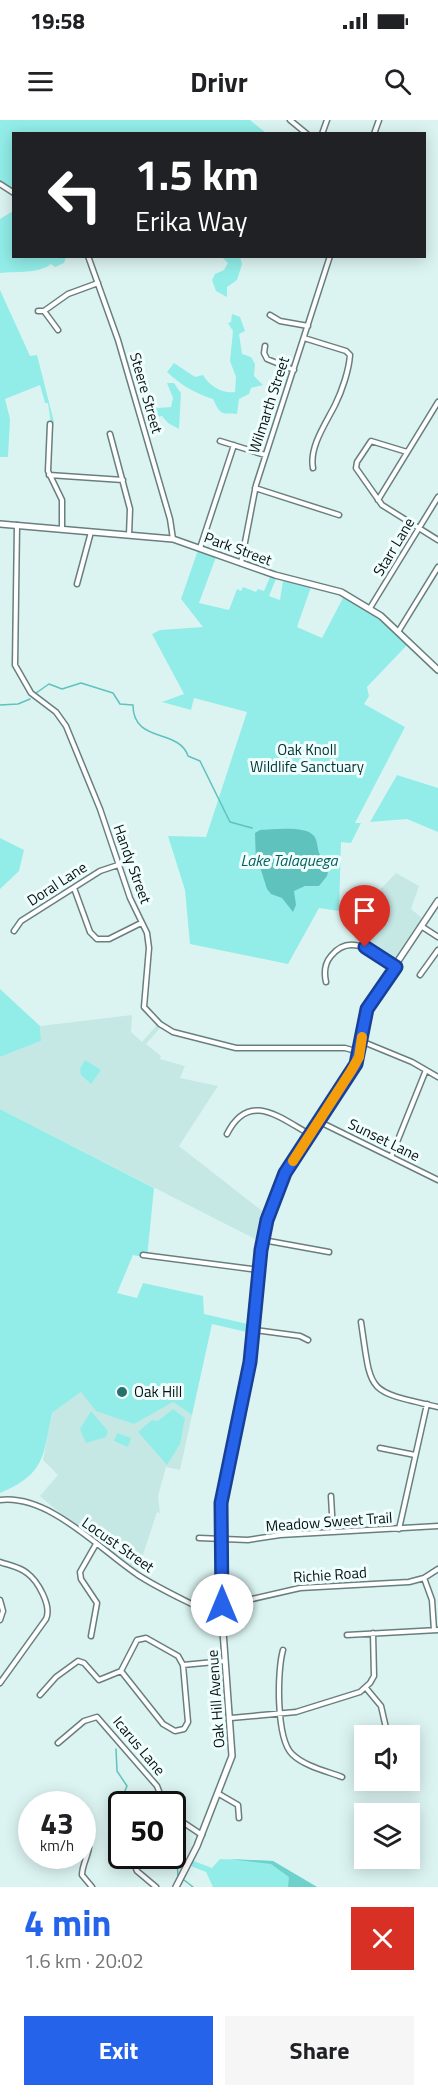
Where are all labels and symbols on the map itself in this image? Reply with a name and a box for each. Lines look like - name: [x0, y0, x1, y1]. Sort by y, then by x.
- street label: Steere Street: [124, 350, 169, 437]
- street label: Wilmarth Street: [242, 353, 295, 456]
- street label: Starr Lane: [367, 513, 420, 580]
- street label: Park Street: [201, 526, 276, 572]
- park label: Oak Knoll Wildlife Sanctuary: [250, 738, 364, 778]
- street label: Handy Street: [107, 821, 158, 907]
- water label: Lake Talaquega: [240, 848, 339, 872]
- street label: Doral Lane: [22, 856, 91, 912]
- pin: [339, 885, 390, 947]
- street label: Sunset Lane: [344, 1112, 424, 1167]
- place label: Oak Hill: [134, 1380, 182, 1403]
- marker: Oak Hill: [115, 1385, 129, 1399]
- street label: Meadow Sweet Trail: [265, 1506, 393, 1537]
- street label: Locust Street: [77, 1511, 160, 1578]
- street label: Richie Road: [292, 1560, 368, 1589]
- position arrow: [190, 1573, 254, 1637]
- street label: Oak Hill Avenue: [201, 1649, 230, 1749]
- street label: Icarus Lane: [108, 1711, 171, 1780]
- speed limit sign: 50: [108, 1791, 186, 1869]

